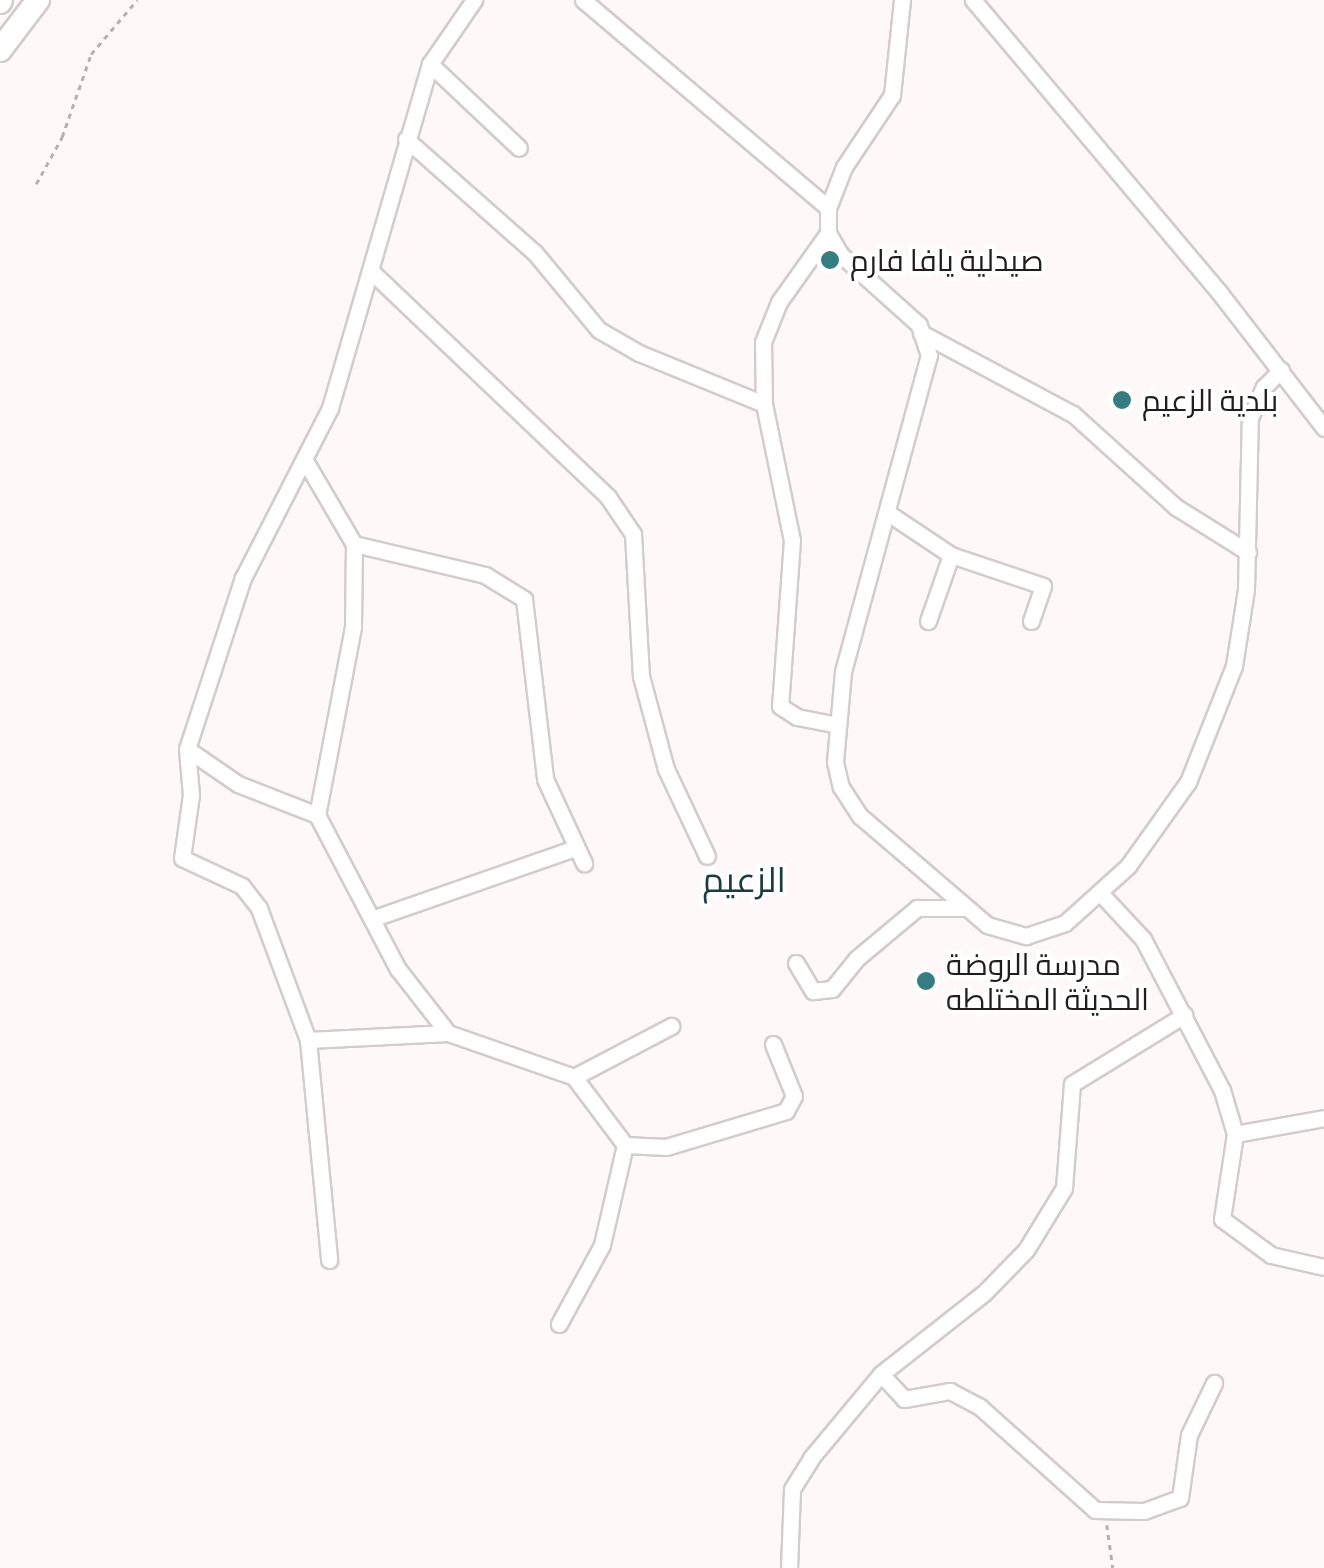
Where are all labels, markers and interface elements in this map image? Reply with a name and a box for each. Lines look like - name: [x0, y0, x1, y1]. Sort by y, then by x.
- place label: صيدلية يافا فارم: [850, 242, 1044, 278]
- marker: صيدلية يافا فارم: [819, 249, 841, 271]
- place label: بلدية الزعيم: [1142, 382, 1278, 418]
- marker: بلدية الزعيم: [1111, 389, 1133, 411]
- district label: الزعيم: [702, 858, 786, 900]
- place label: مدرسة الروضة الحديثة المختلطه: [946, 946, 1149, 1016]
- marker: مدرسة الروضة الحديثة المختلطه: [915, 970, 937, 992]

